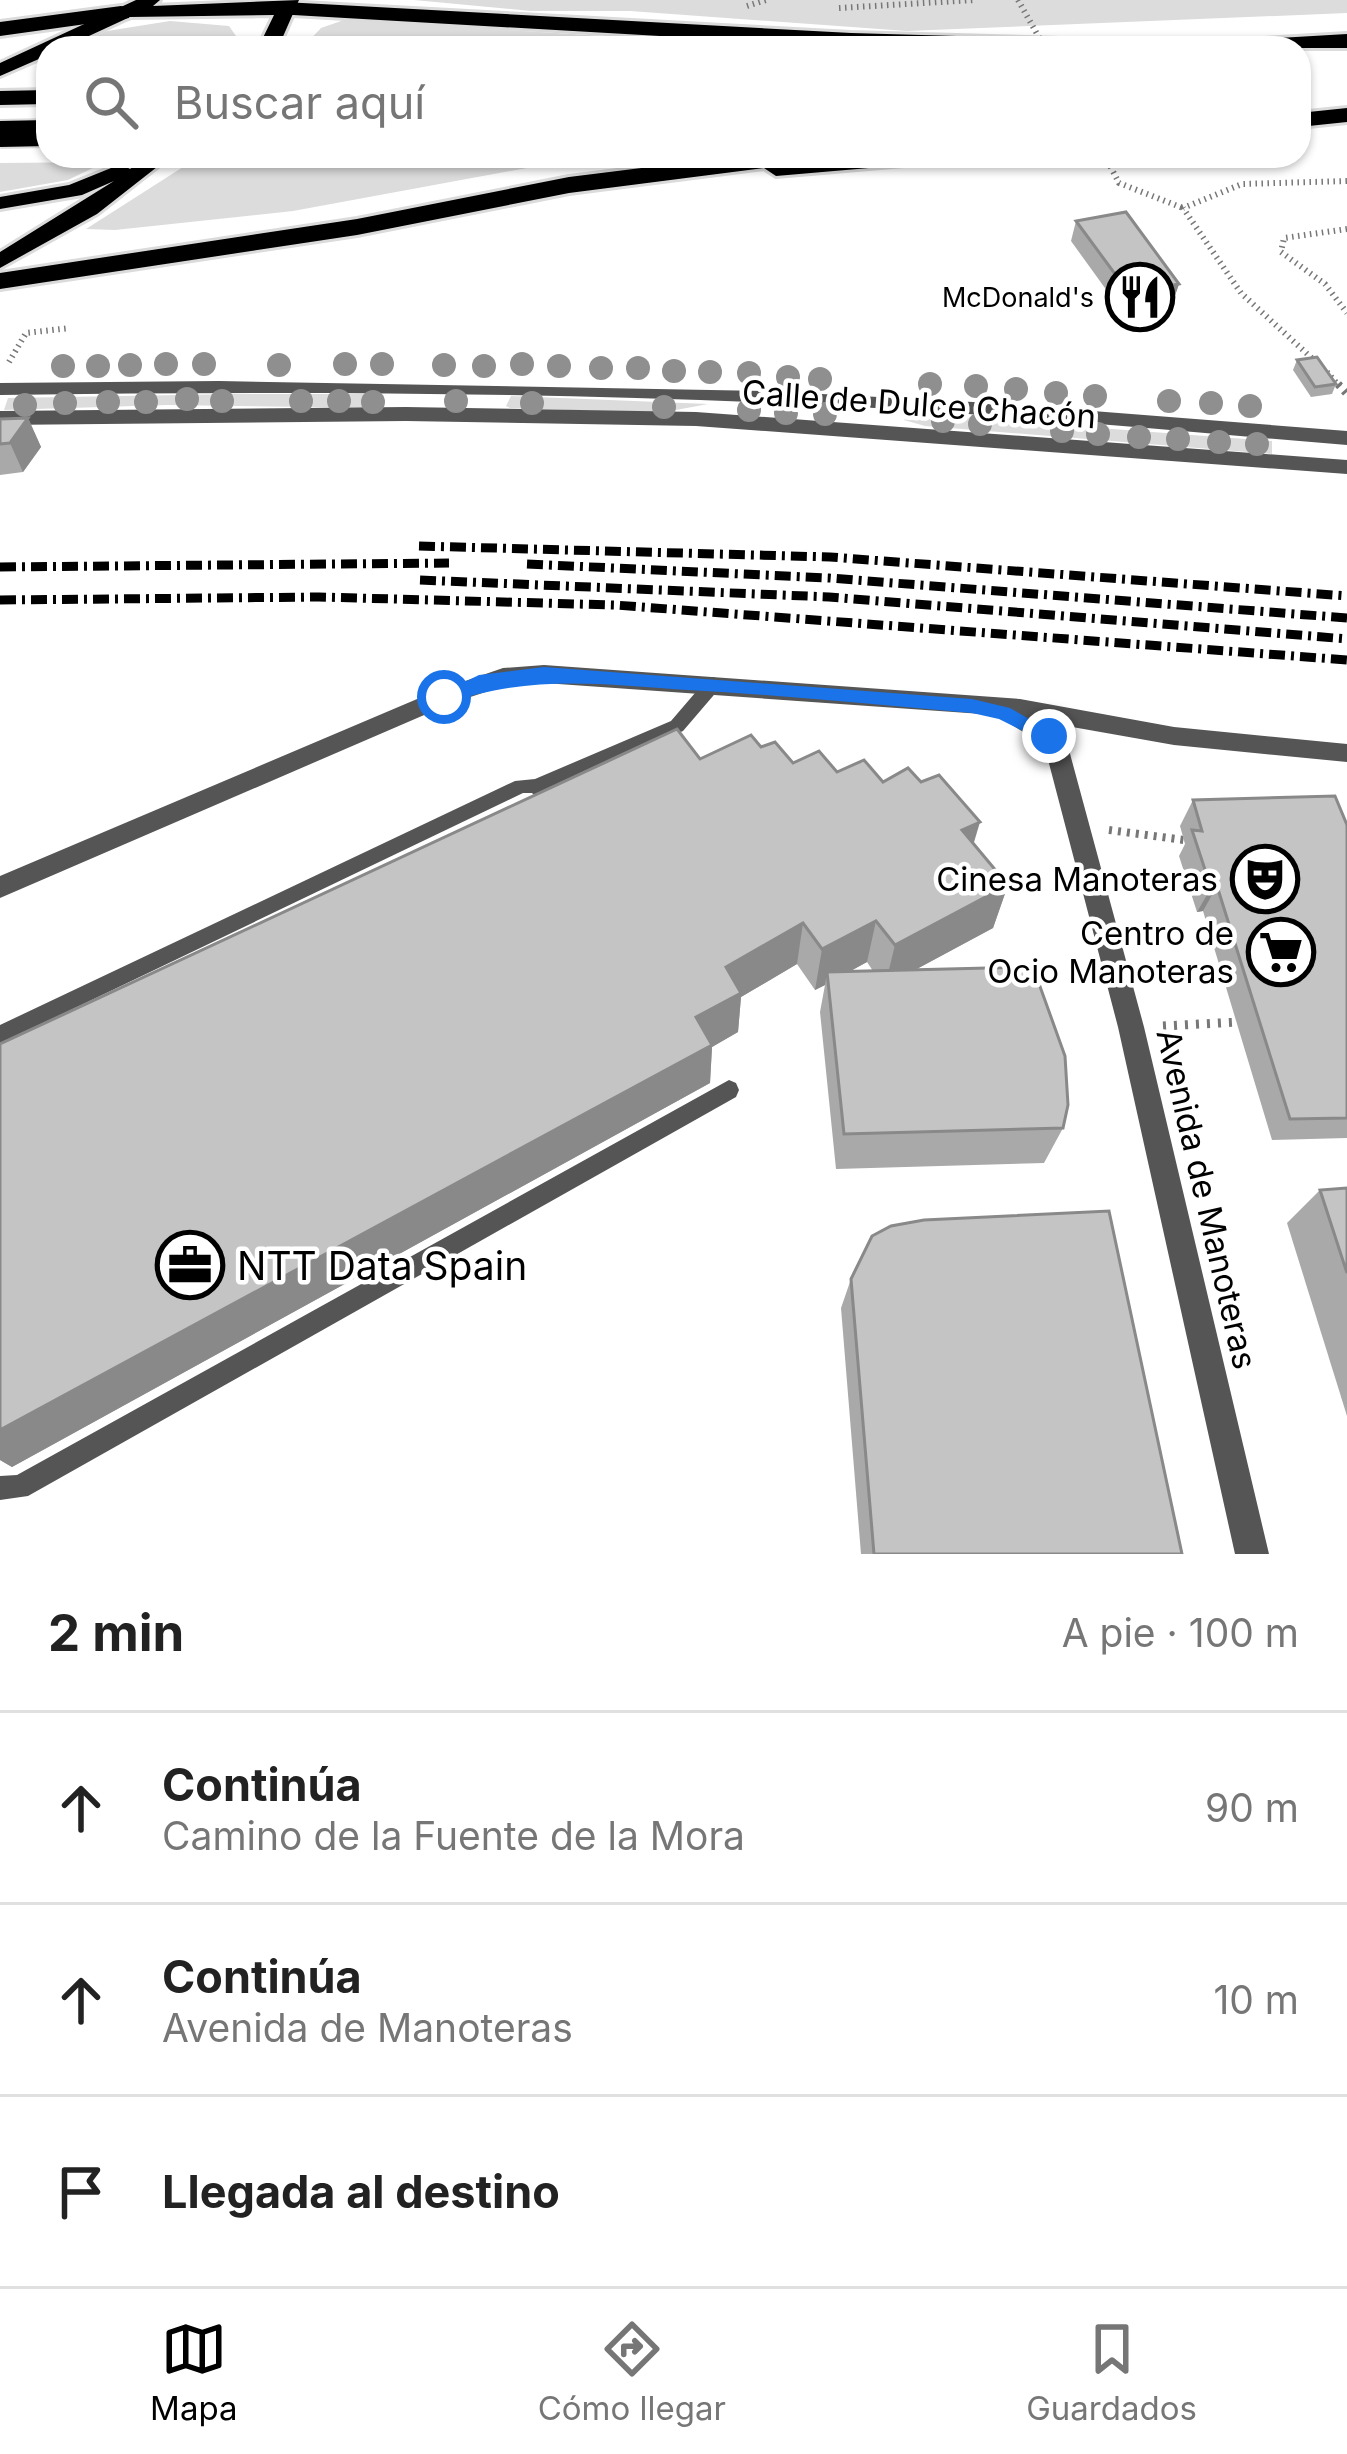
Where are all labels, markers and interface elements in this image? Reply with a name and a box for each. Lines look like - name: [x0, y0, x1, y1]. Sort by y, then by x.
- search box: [36, 36, 1311, 168]
- icon: search: [78, 69, 144, 135]
- text: Buscar aquí: [174, 75, 425, 130]
- restaurant icon: McDonald's: [1105, 262, 1175, 332]
- place label: McDonald's: [942, 281, 1094, 314]
- street label: Calle de Dulce Chacón: [741, 372, 1097, 436]
- route start: [417, 670, 471, 724]
- route end: [1022, 709, 1076, 763]
- theatre icon: Cinesa Manoteras: [1230, 844, 1300, 914]
- place label: Cinesa Manoteras: [936, 859, 1218, 899]
- place label: Centro de Ocio Manoteras: [987, 913, 1234, 991]
- supermarket icon: Centro de Ocio Manoteras: [1246, 917, 1316, 987]
- street label: Avenida de Manoteras: [1148, 1025, 1266, 1373]
- office icon: NTT Data Spain: [155, 1230, 225, 1300]
- place label: NTT Data Spain: [237, 1242, 527, 1289]
- text: 2 min: [48, 1602, 184, 1663]
- text: A pie · 100 m: [1062, 1609, 1299, 1656]
- text: Continúa: [162, 1757, 362, 1812]
- icon: ahead: [48, 1775, 114, 1841]
- text: 90 m: [1205, 1784, 1299, 1831]
- text: Camino de la Fuente de la Mora: [162, 1812, 745, 1859]
- text: Continúa: [162, 1949, 362, 2004]
- icon: ahead: [48, 1967, 114, 2033]
- text: 10 m: [1213, 1976, 1299, 2023]
- text: Avenida de Manoteras: [162, 2004, 573, 2051]
- icon: arrive: [48, 2159, 114, 2225]
- text: Llegada al destino: [162, 2164, 560, 2219]
- tab: Mapa: [150, 2316, 238, 2428]
- tab: Cómo llegar: [538, 2316, 726, 2428]
- tab: Guardados: [1026, 2316, 1197, 2428]

